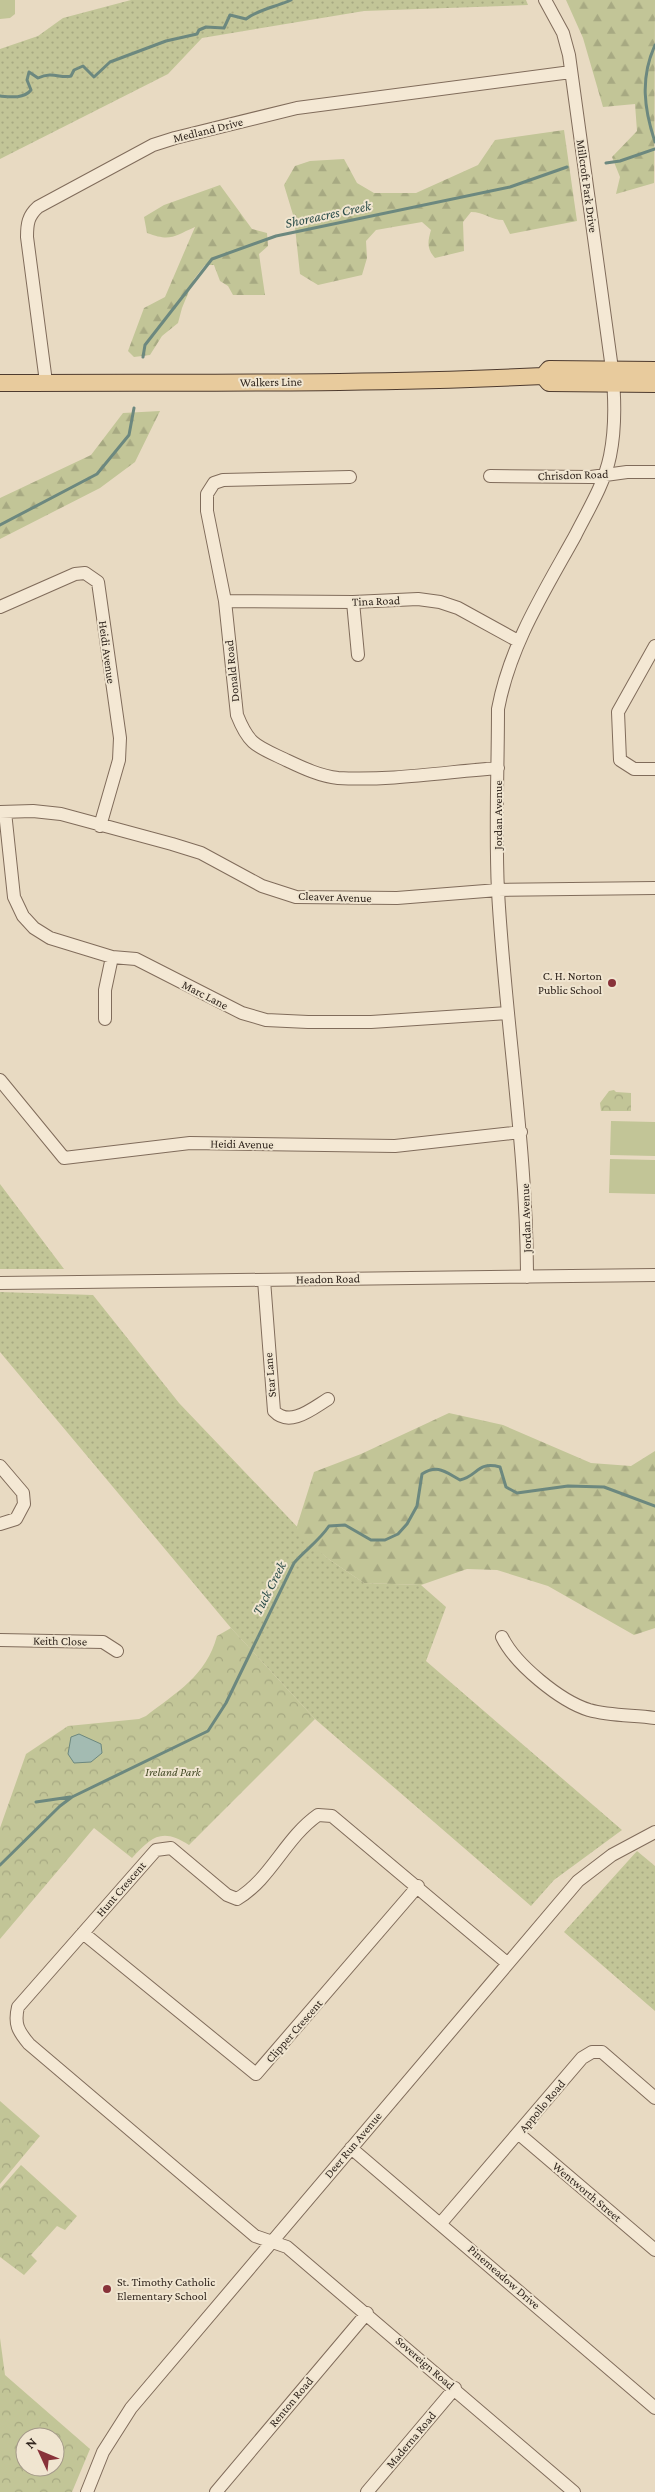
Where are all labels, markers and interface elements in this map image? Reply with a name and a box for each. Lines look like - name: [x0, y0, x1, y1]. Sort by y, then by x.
- street label: Medland Drive: [172, 115, 244, 145]
- street label: Millcroft Park Drive: [574, 139, 600, 233]
- water label: Shoreacres Creek: [284, 197, 373, 231]
- street label: Walkers Line: [240, 374, 302, 390]
- street label: Chrisdon Road: [537, 467, 609, 483]
- street label: Tina Road: [352, 593, 401, 609]
- street label: Heidi Avenue: [96, 620, 118, 684]
- street label: Donald Road: [222, 639, 242, 703]
- street label: Jordan Avenue: [491, 780, 505, 851]
- street label: Cleaver Avenue: [298, 889, 372, 905]
- place label: C. H. Norton Public School: [538, 969, 603, 997]
- street label: Marc Lane: [180, 977, 230, 1013]
- marker: C. H. Norton Public School: [606, 977, 618, 989]
- street label: Heidi Avenue: [210, 1136, 274, 1152]
- street label: Jordan Avenue: [518, 1183, 534, 1254]
- street label: Headon Road: [296, 1271, 361, 1287]
- street label: Star Lane: [261, 1352, 279, 1398]
- water label: Tuck Creek: [249, 1558, 290, 1617]
- street label: Keith Close: [33, 1634, 87, 1648]
- park label: Ireland Park: [145, 1765, 202, 1779]
- street label: Hunt Crescent: [93, 1858, 149, 1919]
- street label: Clipper Crescent: [263, 1996, 326, 2066]
- street label: Appollo Road: [516, 2076, 568, 2135]
- street label: Deer Run Avenue: [321, 2109, 385, 2181]
- street label: Wentworth Street: [550, 2159, 625, 2226]
- street label: Pinemeadow Drive: [465, 2242, 543, 2312]
- place label: St. Timothy Catholic Elementary School: [117, 2275, 215, 2303]
- marker: St. Timothy Catholic Elementary School: [101, 2283, 113, 2295]
- street label: Sovereign Road: [393, 2334, 458, 2393]
- street label: Renton Road: [266, 2374, 316, 2430]
- street label: Maderna Road: [383, 2408, 439, 2471]
- north arrow: [15, 2427, 65, 2477]
- text: N: [22, 2434, 40, 2452]

